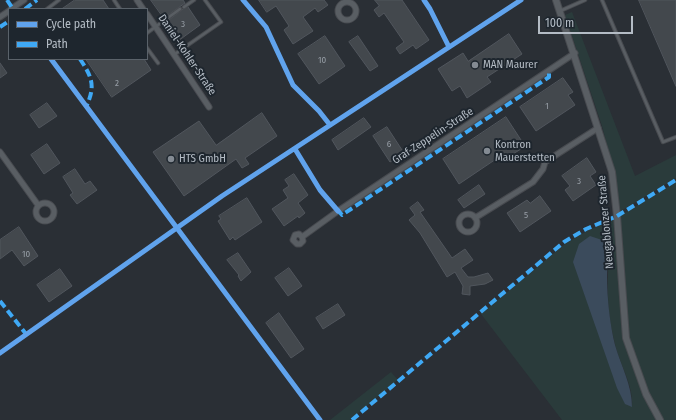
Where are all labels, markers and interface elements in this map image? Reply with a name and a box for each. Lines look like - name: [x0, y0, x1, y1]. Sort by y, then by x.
- legend: [8, 8, 148, 60]
- scale bar: [540, 8, 635, 34]
- street label: Daniel-Kohler-Straße: [155, 12, 219, 98]
- text: 100 m: [545, 16, 574, 30]
- text: Cycle path: [46, 17, 96, 31]
- house number: 3: [181, 19, 185, 29]
- text: Path: [46, 37, 68, 51]
- house number: 10: [318, 55, 326, 65]
- place label: MAN Maurer: [483, 58, 538, 72]
- marker: MAN Maurer: [470, 60, 480, 70]
- house number: 2: [115, 78, 119, 88]
- house number: 1: [545, 101, 549, 111]
- street label: Graf-Zeppelin-Straße: [390, 105, 476, 167]
- place label: Kontron Mauerstetten: [495, 138, 555, 164]
- house number: 6: [387, 139, 391, 149]
- marker: Kontron Mauerstetten: [482, 146, 492, 156]
- place label: HTS GmbH: [179, 152, 226, 166]
- marker: HTS GmbH: [166, 154, 176, 164]
- street label: Neugablonzer Straße: [595, 175, 617, 269]
- house number: 3: [577, 176, 581, 186]
- house number: 5: [524, 210, 528, 220]
- house number: 10: [22, 249, 30, 259]

